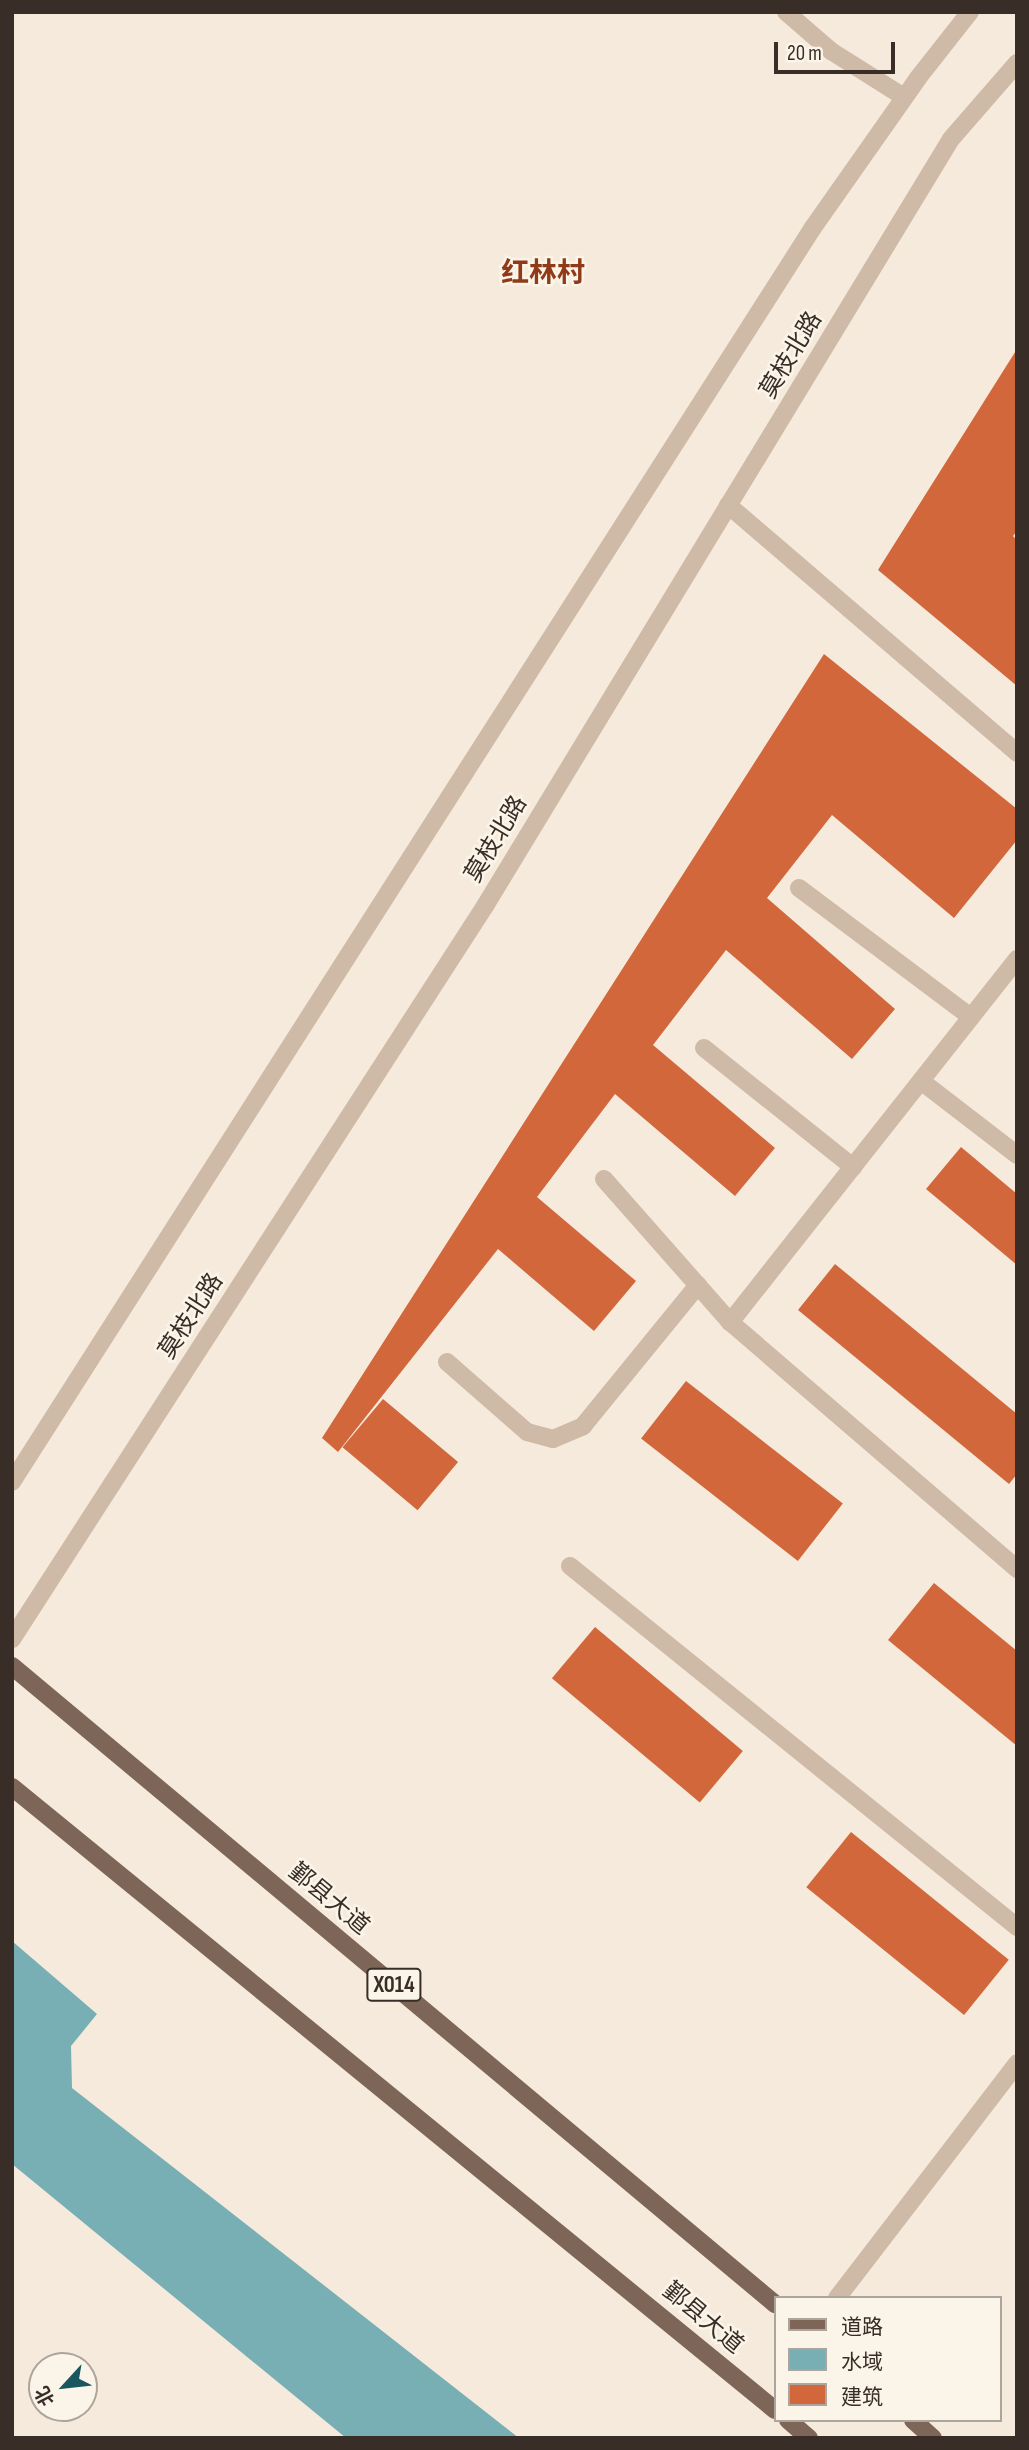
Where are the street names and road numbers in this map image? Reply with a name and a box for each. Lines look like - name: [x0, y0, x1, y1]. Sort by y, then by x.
- street label: 莫枝北路: [754, 306, 828, 404]
- street label: 莫枝北路: [459, 790, 533, 888]
- street label: 莫枝北路: [153, 1268, 229, 1364]
- street label: 鄞县大道: [283, 1857, 375, 1941]
- road number: X014: [366, 1966, 422, 2004]
- street label: 鄞县大道: [657, 2276, 749, 2360]

